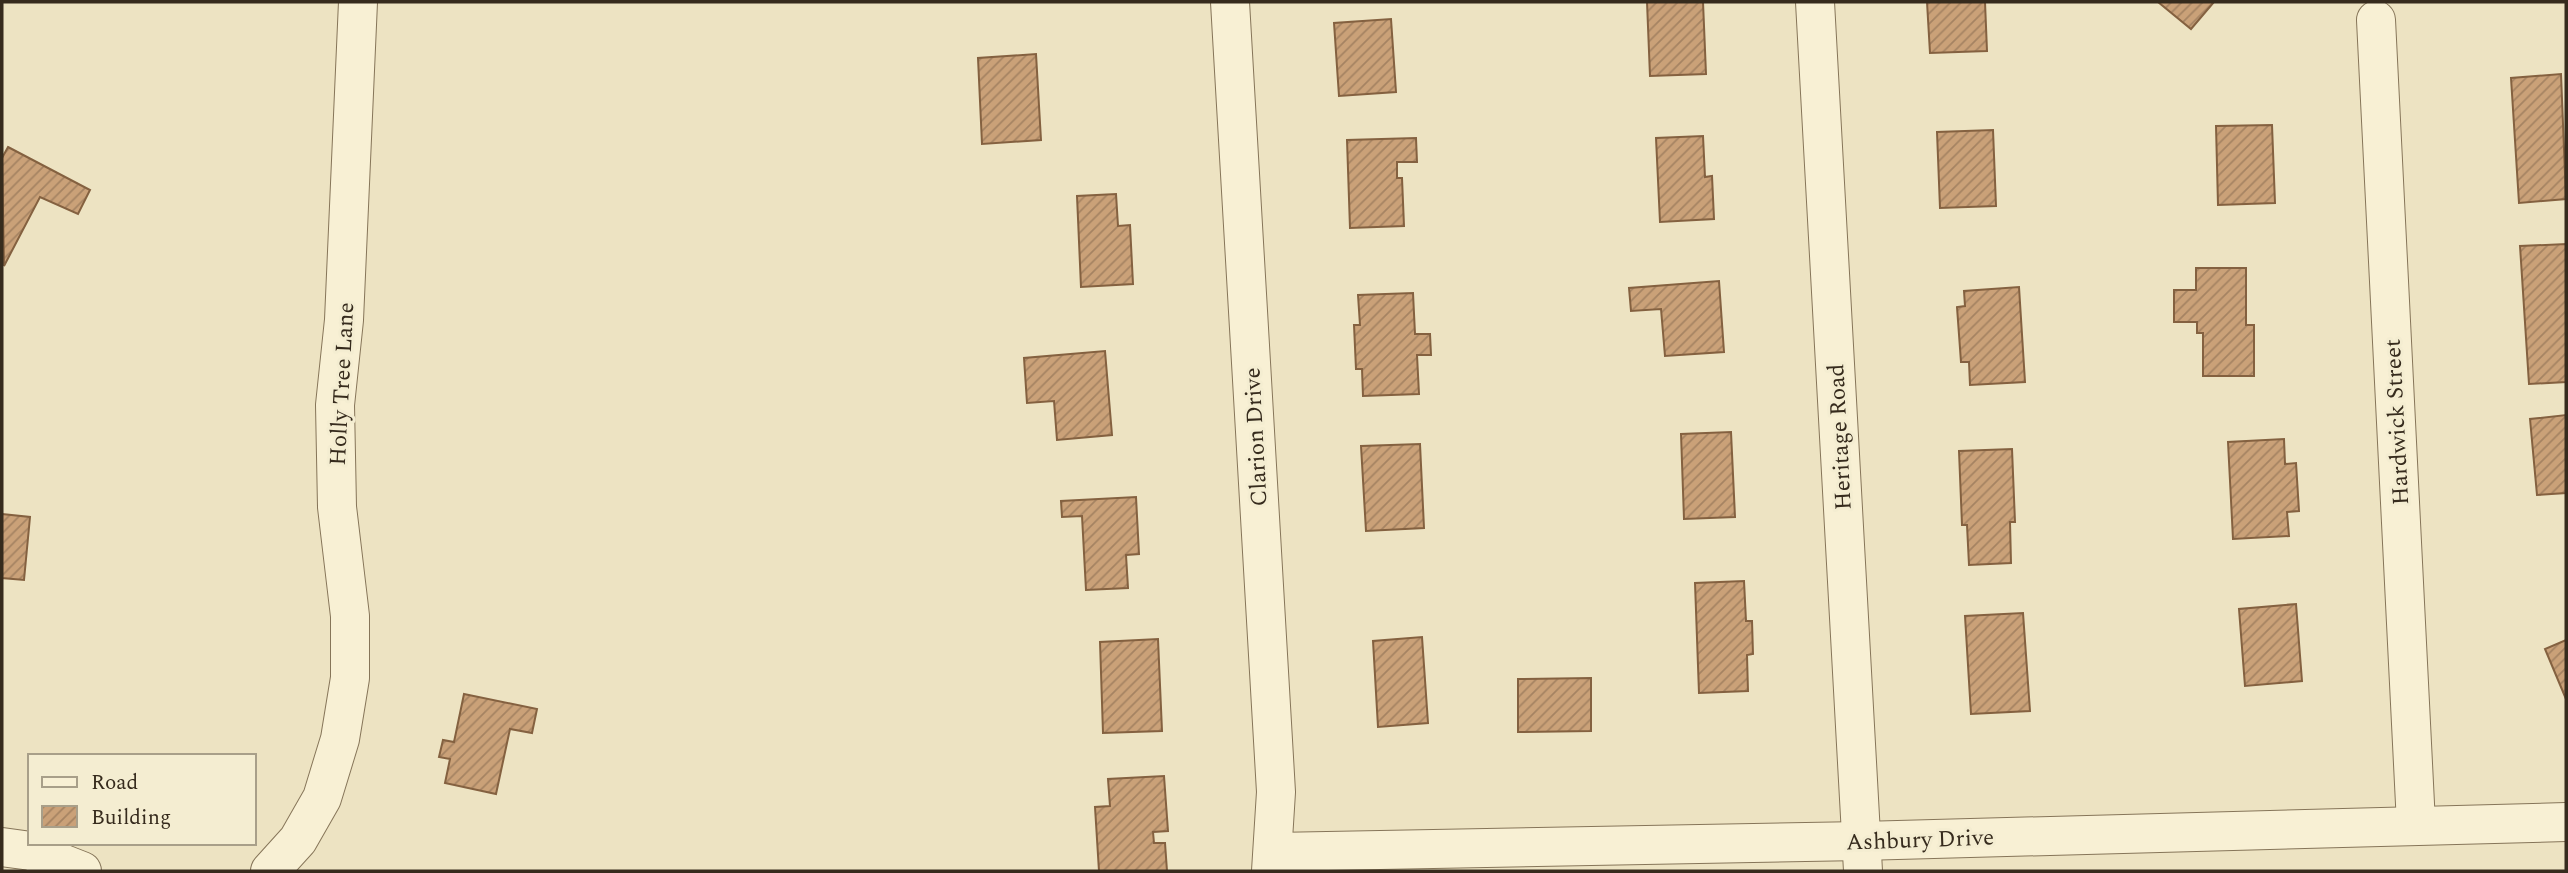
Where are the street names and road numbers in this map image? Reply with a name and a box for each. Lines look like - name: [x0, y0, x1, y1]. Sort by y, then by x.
- street label: Holly Tree Lane: [321, 301, 364, 467]
- street label: Hardwick Street: [2376, 338, 2419, 506]
- street label: Heritage Road: [1819, 363, 1862, 511]
- street label: Clarion Drive: [1235, 367, 1278, 507]
- street label: Ashbury Drive: [1845, 820, 1995, 861]

